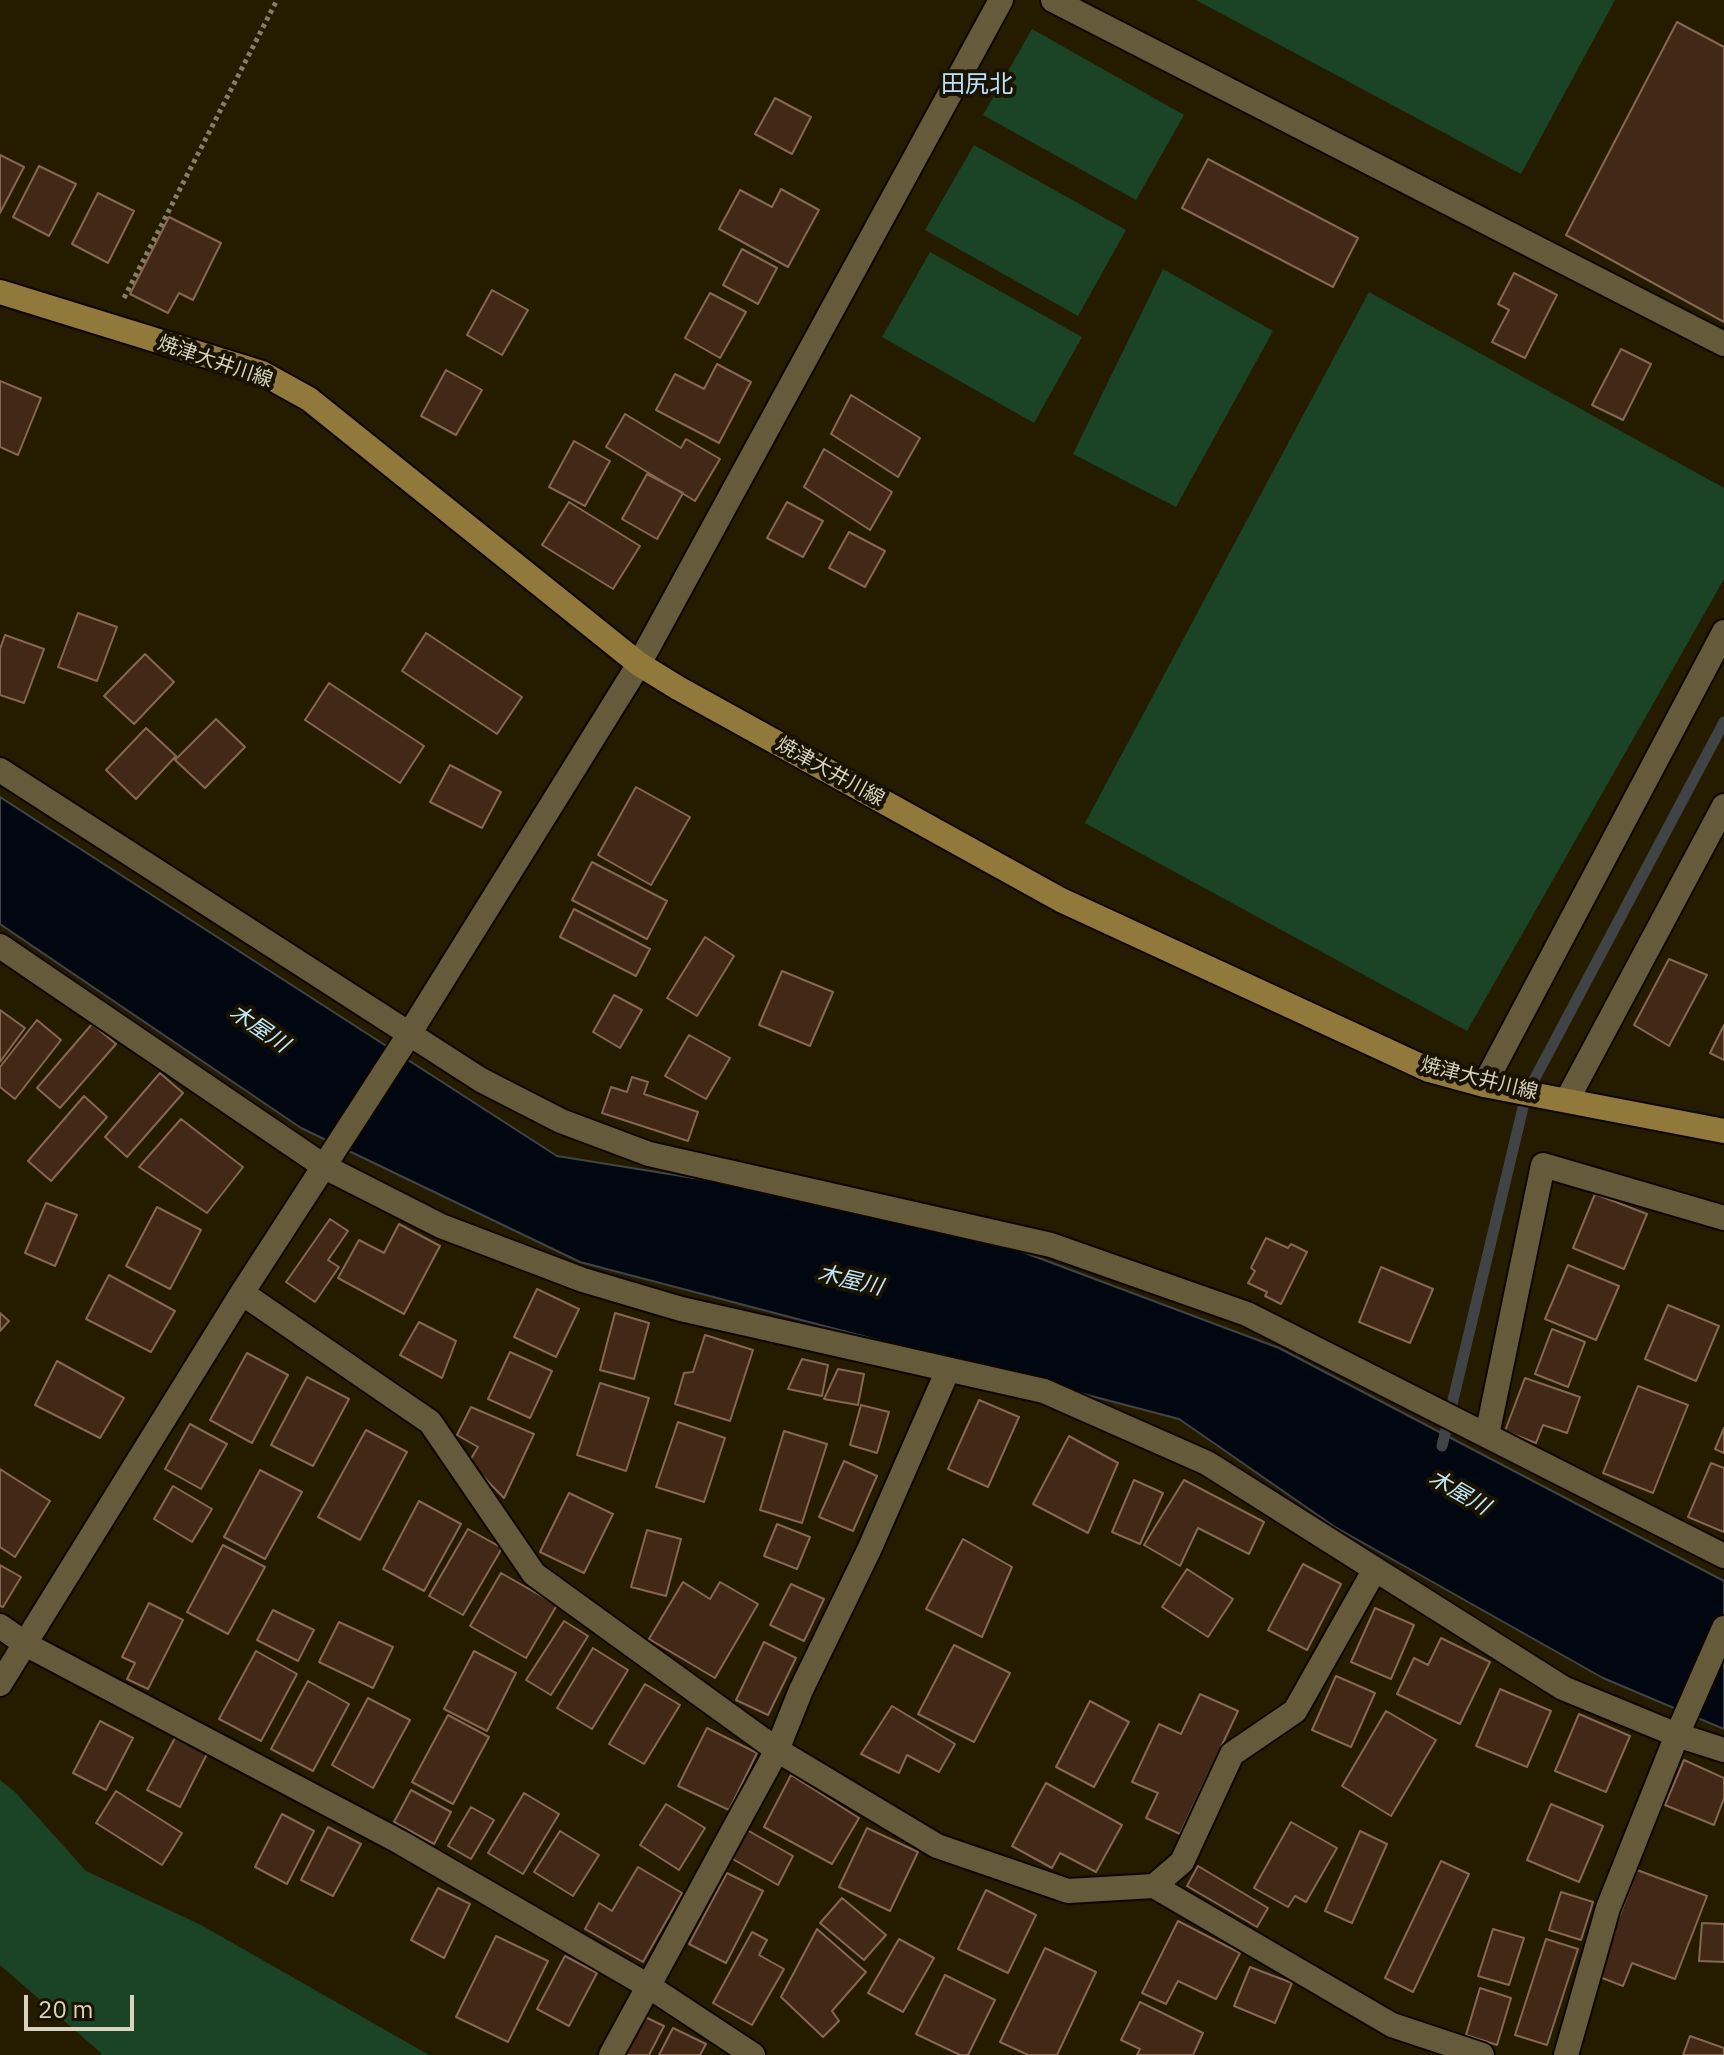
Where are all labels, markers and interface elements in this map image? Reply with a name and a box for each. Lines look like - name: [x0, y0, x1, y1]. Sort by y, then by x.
- district label: 田尻北: [941, 71, 1013, 99]
- street label: 焼津大井川線: [154, 331, 276, 393]
- street label: 焼津大井川線: [772, 732, 888, 812]
- water label: 木屋川: [224, 1000, 294, 1058]
- street label: 焼津大井川線: [1418, 1053, 1540, 1105]
- water label: 木屋川: [815, 1261, 885, 1301]
- water label: 木屋川: [1424, 1465, 1494, 1521]
- scale bar: [28, 1979, 138, 2029]
- text: 20 m: [38, 1993, 93, 2025]

